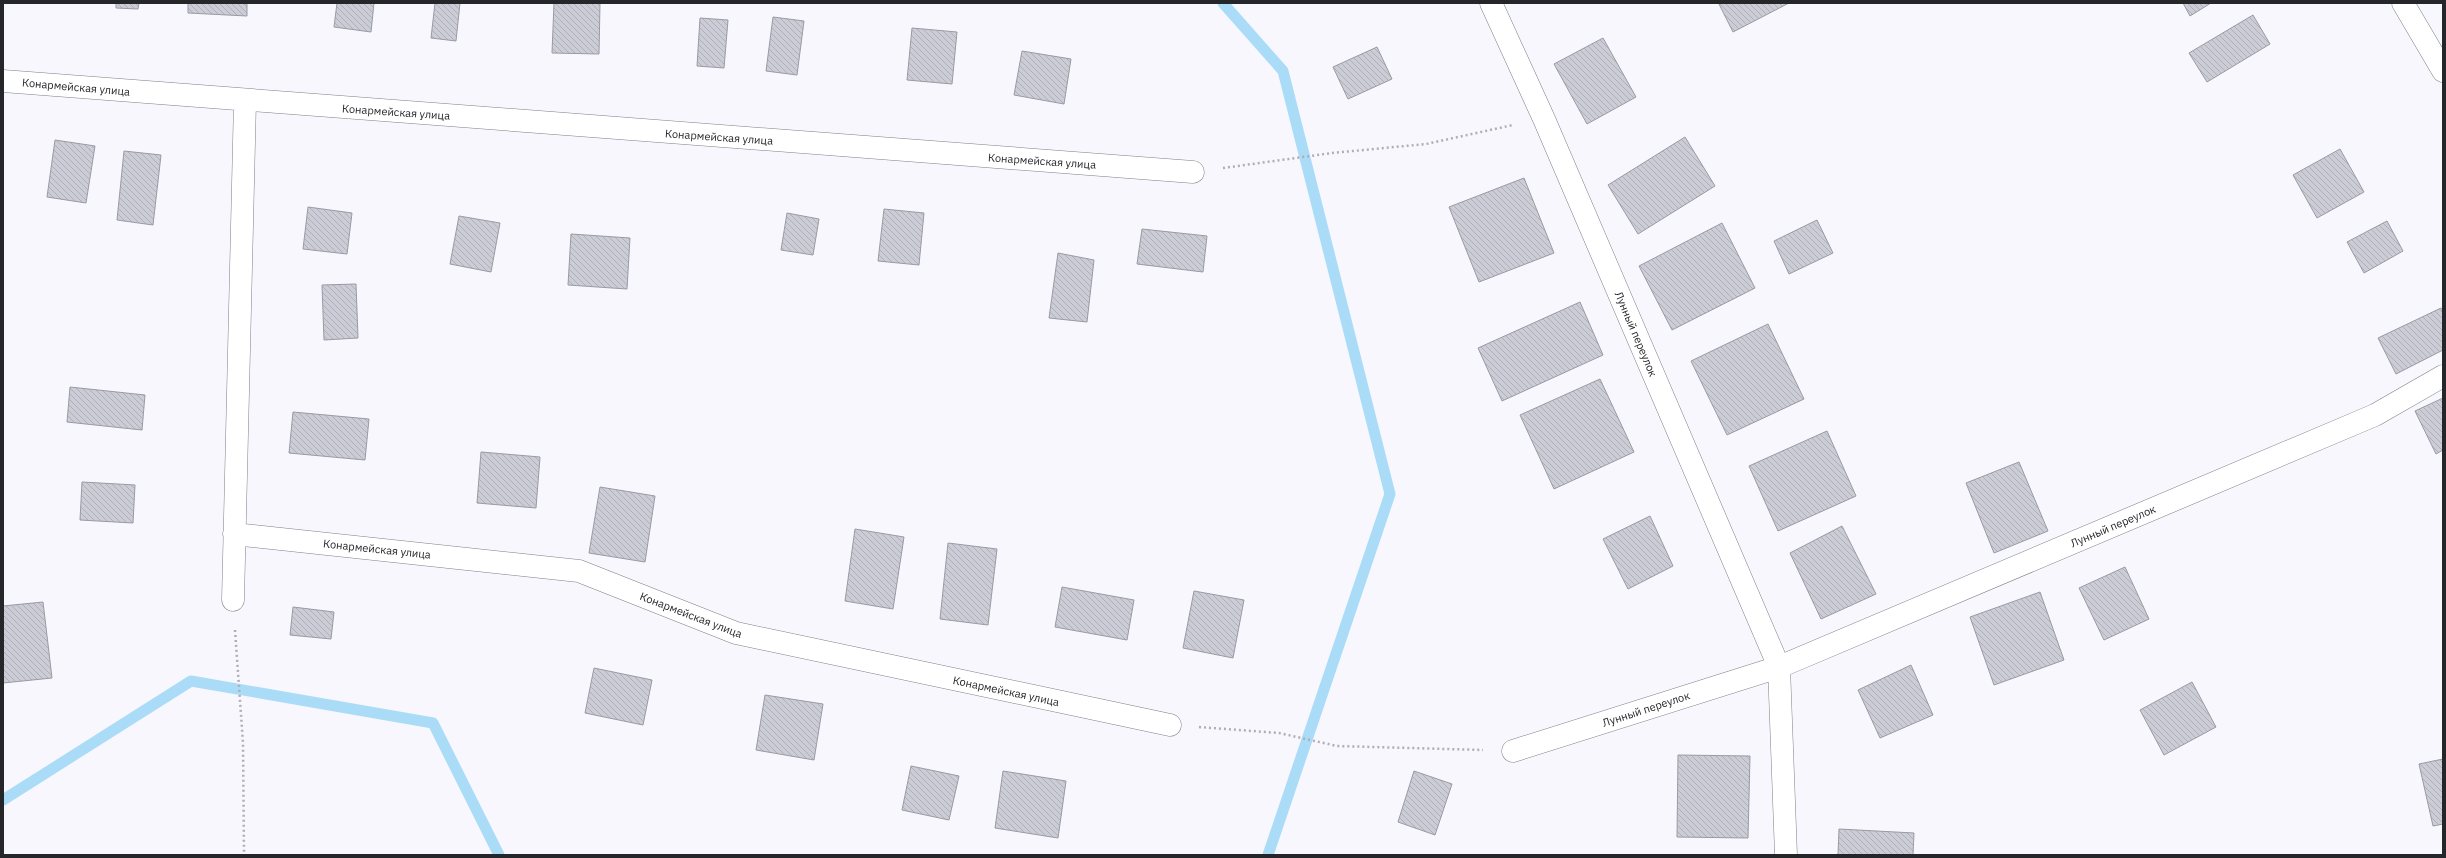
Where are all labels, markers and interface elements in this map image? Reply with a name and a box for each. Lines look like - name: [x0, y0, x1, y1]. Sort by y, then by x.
- street label: Конармейская улица: [21, 75, 131, 99]
- street label: Конармейская улица: [341, 101, 451, 123]
- street label: Конармейская улица: [664, 126, 774, 148]
- street label: Конармейская улица: [987, 150, 1097, 172]
- street label: Лунный переулок: [1612, 289, 1660, 379]
- street label: Лунный переулок: [2068, 502, 2158, 550]
- street label: Конармейская улица: [322, 536, 432, 562]
- street label: Конармейская улица: [638, 589, 744, 641]
- street label: Конармейская улица: [952, 673, 1061, 709]
- street label: Лунный переулок: [1600, 688, 1692, 730]

